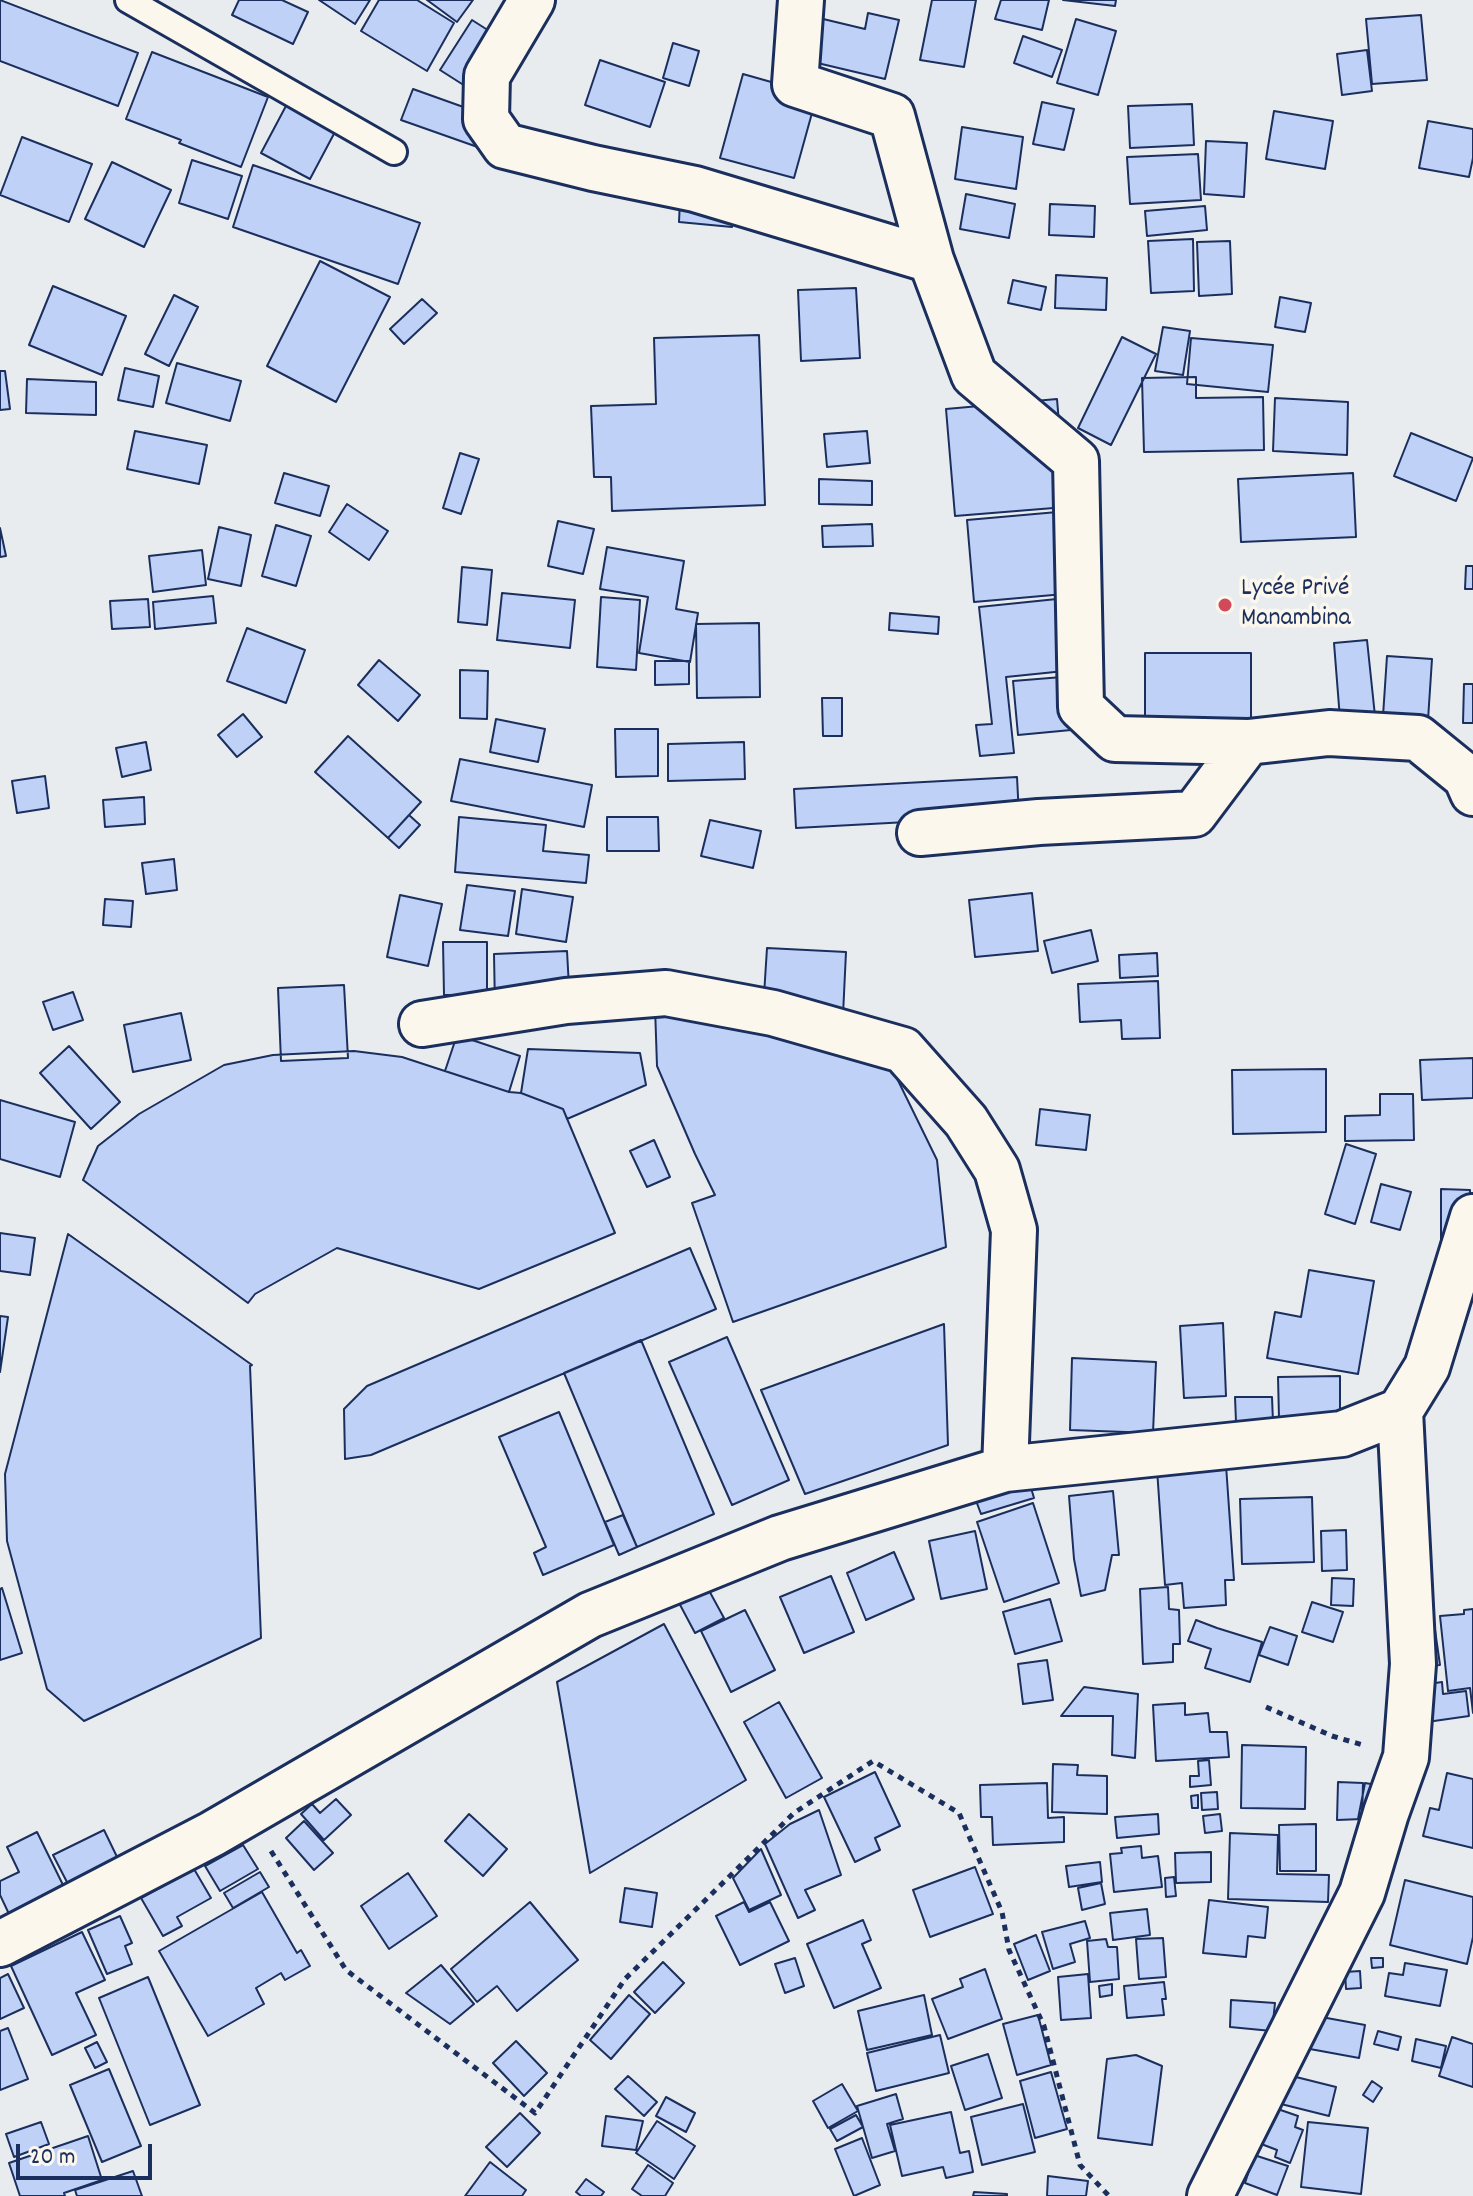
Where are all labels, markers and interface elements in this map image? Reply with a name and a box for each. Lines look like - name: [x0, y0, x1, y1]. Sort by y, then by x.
- place label: Lycée Privé Manambina: [1241, 574, 1351, 636]
- marker: Lycée Privé Manambina: [1216, 596, 1234, 614]
- scale bar: [20, 2128, 156, 2178]
- text: 20 m: [30, 2141, 76, 2175]

